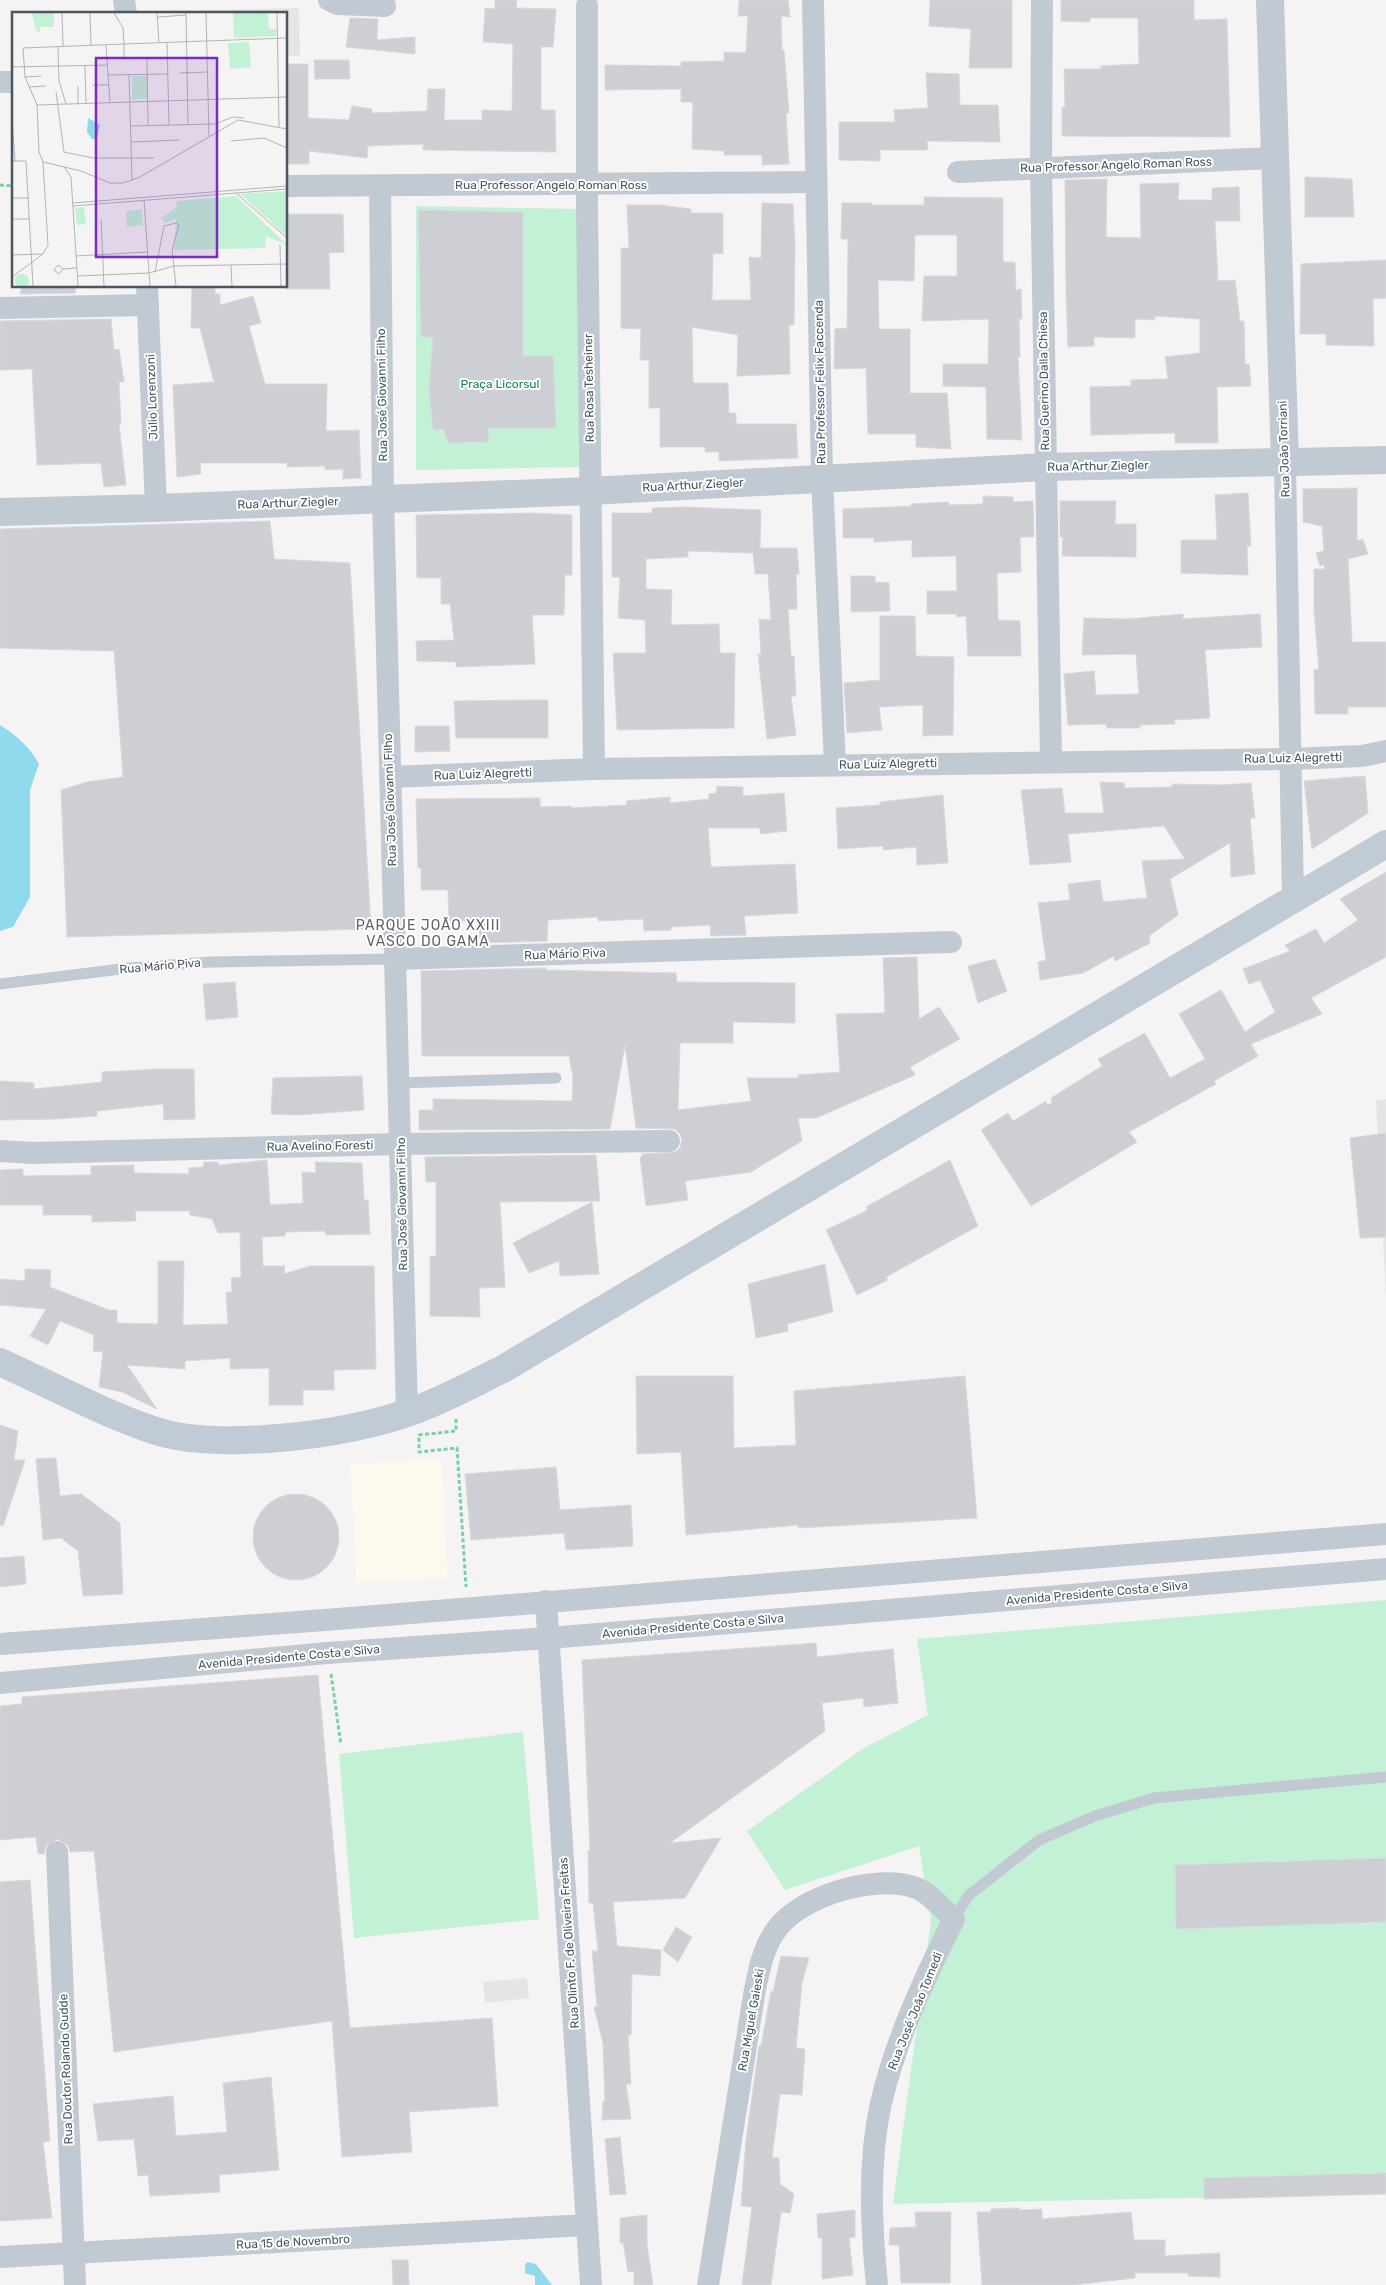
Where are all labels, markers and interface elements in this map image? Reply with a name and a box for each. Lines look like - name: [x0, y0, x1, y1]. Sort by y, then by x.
- inset map: [12, 12, 288, 288]
- street label: Rua Professor Angelo Roman Ross: [1020, 155, 1212, 175]
- street label: Rua Professor Angelo Roman Ross: [455, 178, 647, 192]
- street label: Rua Professor Felix Faccenda: [812, 300, 828, 464]
- street label: Rua Guerino Dalla Chiesa: [1036, 311, 1052, 451]
- street label: Rua José Giovanni Filho: [374, 328, 390, 462]
- street label: Rua Rosa Tesheiner: [581, 333, 597, 443]
- street label: Júlio Lorenzoni: [144, 354, 160, 440]
- park label: Praça Licorsul: [461, 377, 540, 391]
- street label: Rua João Torriani: [1275, 400, 1293, 498]
- street label: Rua Arthur Ziegler: [1047, 458, 1149, 474]
- street label: Rua Arthur Ziegler: [642, 475, 745, 495]
- street label: Rua Arthur Ziegler: [237, 494, 339, 512]
- street label: Rua José Giovanni Filho: [381, 733, 399, 867]
- street label: Rua Luiz Alegretti: [1244, 750, 1342, 766]
- street label: Rua Luiz Alegretti: [839, 756, 937, 772]
- street label: Rua Luiz Alegretti: [434, 765, 532, 783]
- district label: PARQUE JOÃO XXIII VASCO DO GAMA: [356, 916, 500, 950]
- street label: Rua Mário Piva: [524, 946, 606, 962]
- street label: Rua Mário Piva: [119, 955, 201, 977]
- street label: Rua José Giovanni Filho: [394, 1137, 410, 1271]
- street label: Rua Avelino Foresti: [267, 1138, 374, 1154]
- street label: Avenida Presidente Costa e Silva: [1006, 1578, 1188, 1608]
- street label: Avenida Presidente Costa e Silva: [602, 1611, 784, 1641]
- street label: Avenida Presidente Costa e Silva: [198, 1642, 380, 1672]
- street label: Rua Olinto F. de Oliveira Freitas: [556, 1857, 582, 2029]
- street label: Rua José João Tomedi: [885, 1950, 945, 2072]
- street label: Rua Miguel Gaieski: [735, 1968, 767, 2072]
- street label: Rua Doutor Rolando Gudde: [56, 1993, 76, 2145]
- street label: Rua 15 de Novembro: [236, 2232, 350, 2252]

